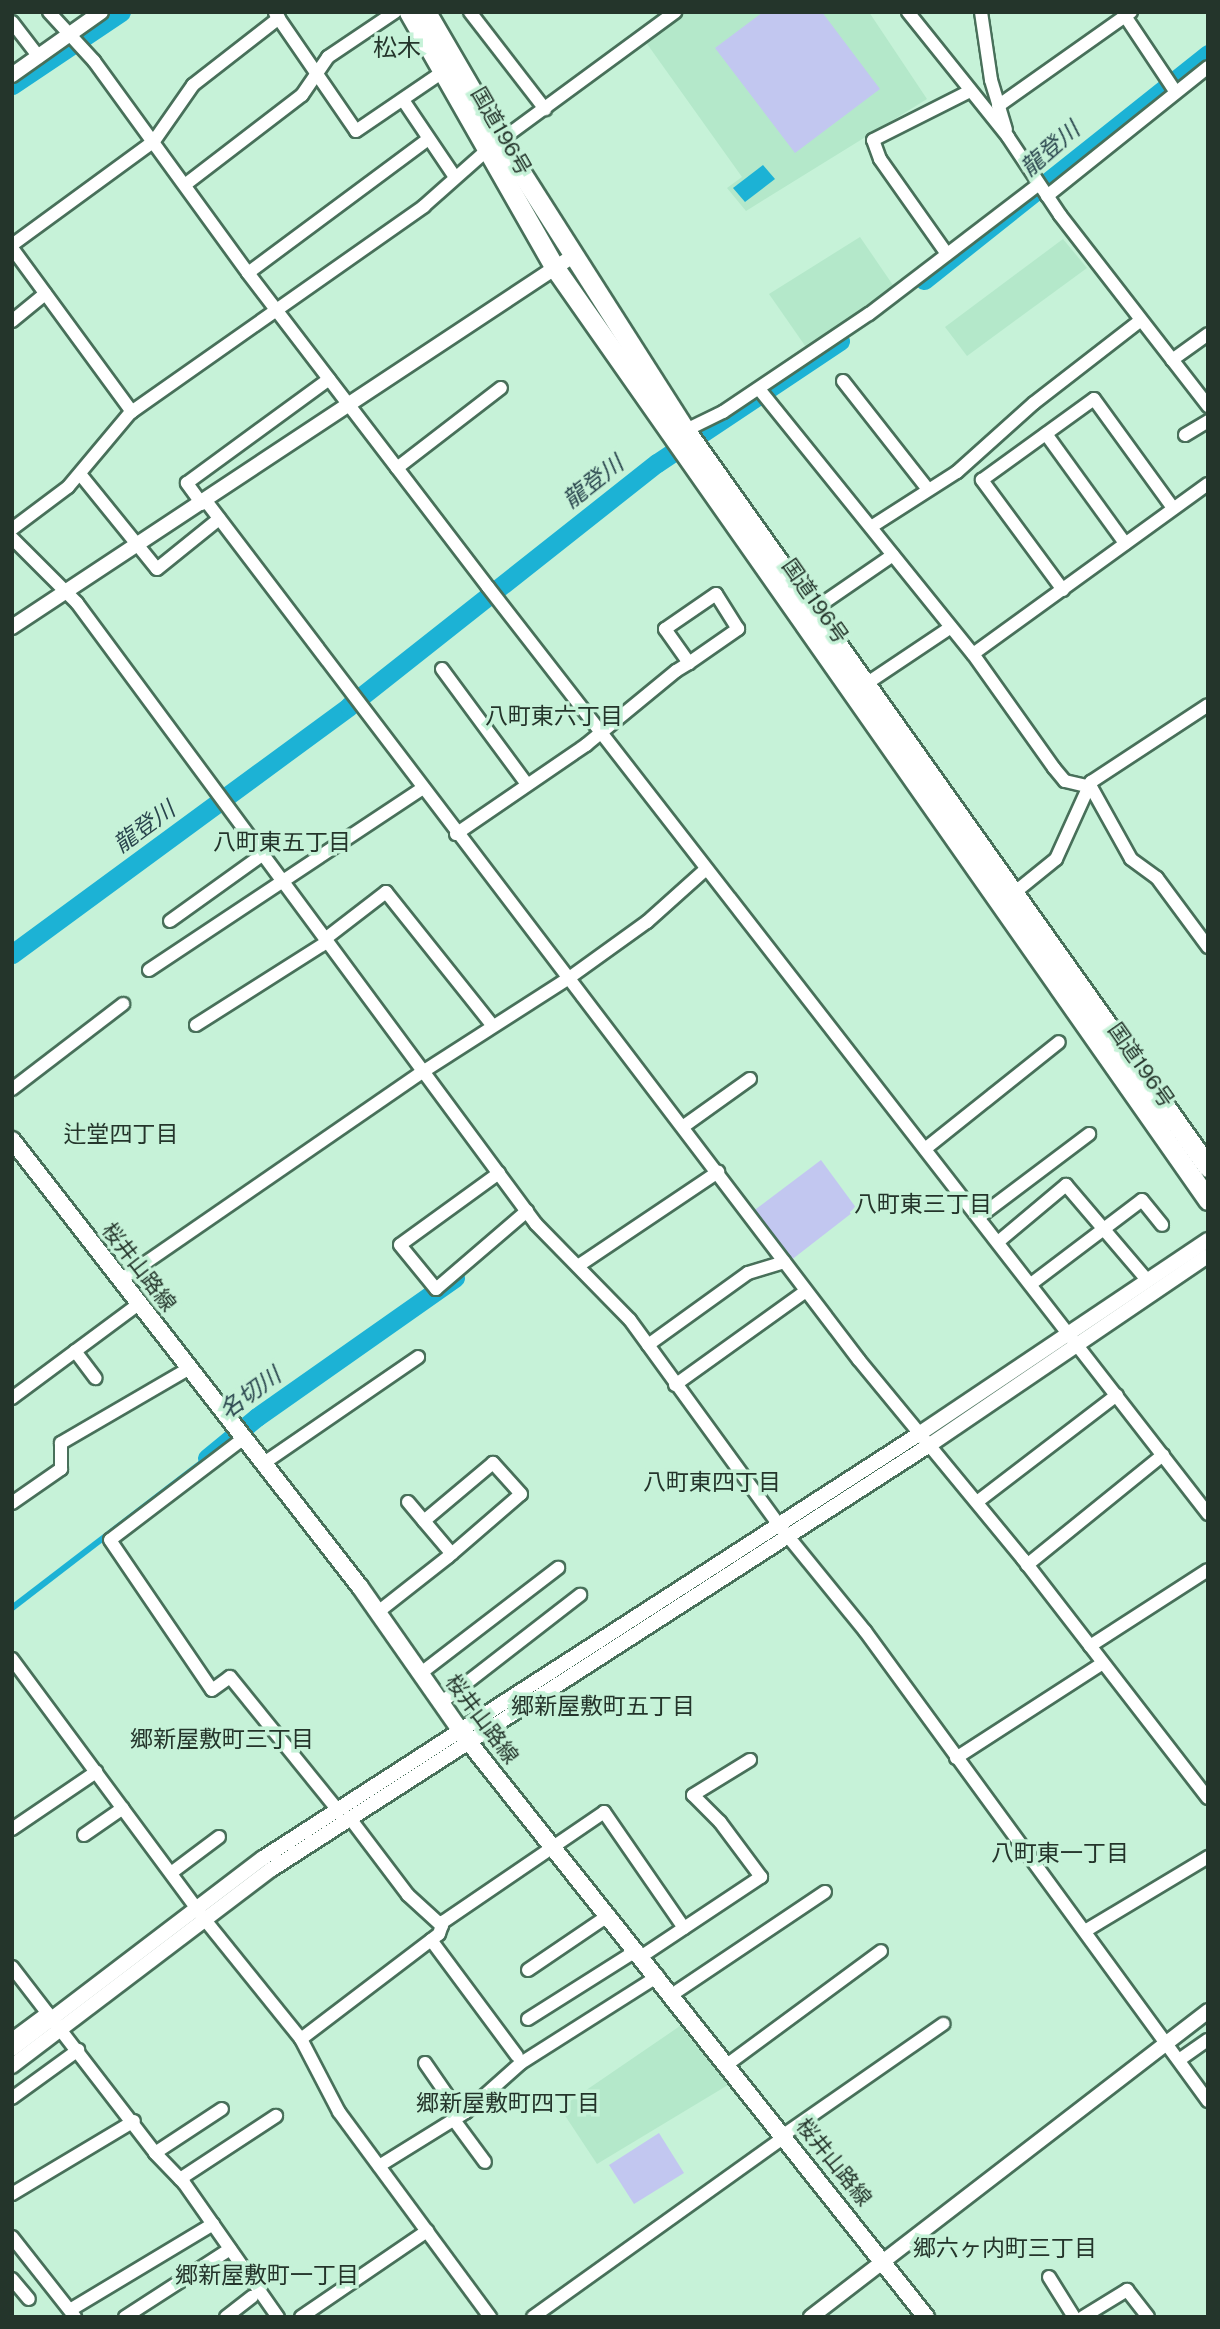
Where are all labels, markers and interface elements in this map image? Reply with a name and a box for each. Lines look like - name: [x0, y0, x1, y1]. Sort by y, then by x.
- district label: 松木: [373, 34, 421, 62]
- street label: 国道196号: [466, 82, 536, 180]
- water label: 龍登川: [1015, 116, 1085, 182]
- water label: 龍登川: [557, 450, 629, 514]
- street label: 国道196号: [777, 554, 853, 648]
- district label: 八町東六丁目: [485, 702, 623, 730]
- water label: 龍登川: [108, 796, 180, 858]
- district label: 八町東五丁目: [213, 828, 351, 856]
- street label: 国道196号: [1103, 1018, 1179, 1112]
- district label: 辻堂四丁目: [64, 1120, 178, 1148]
- district label: 八町東三丁目: [854, 1190, 992, 1218]
- street label: 桜井山路線: [97, 1218, 181, 1316]
- water label: 名切川: [214, 1362, 286, 1424]
- district label: 八町東四丁目: [643, 1468, 781, 1496]
- street label: 桜井山路線: [440, 1669, 524, 1769]
- district label: 郷新屋敷町五丁目: [511, 1692, 695, 1720]
- district label: 郷新屋敷町三丁目: [130, 1725, 314, 1753]
- district label: 八町東一丁目: [991, 1839, 1129, 1867]
- district label: 郷新屋敷町四丁目: [416, 2089, 600, 2117]
- street label: 桜井山路線: [791, 2113, 877, 2211]
- district label: 郷六ヶ内町三丁目: [913, 2234, 1097, 2262]
- district label: 郷新屋敷町一丁目: [175, 2261, 359, 2289]

